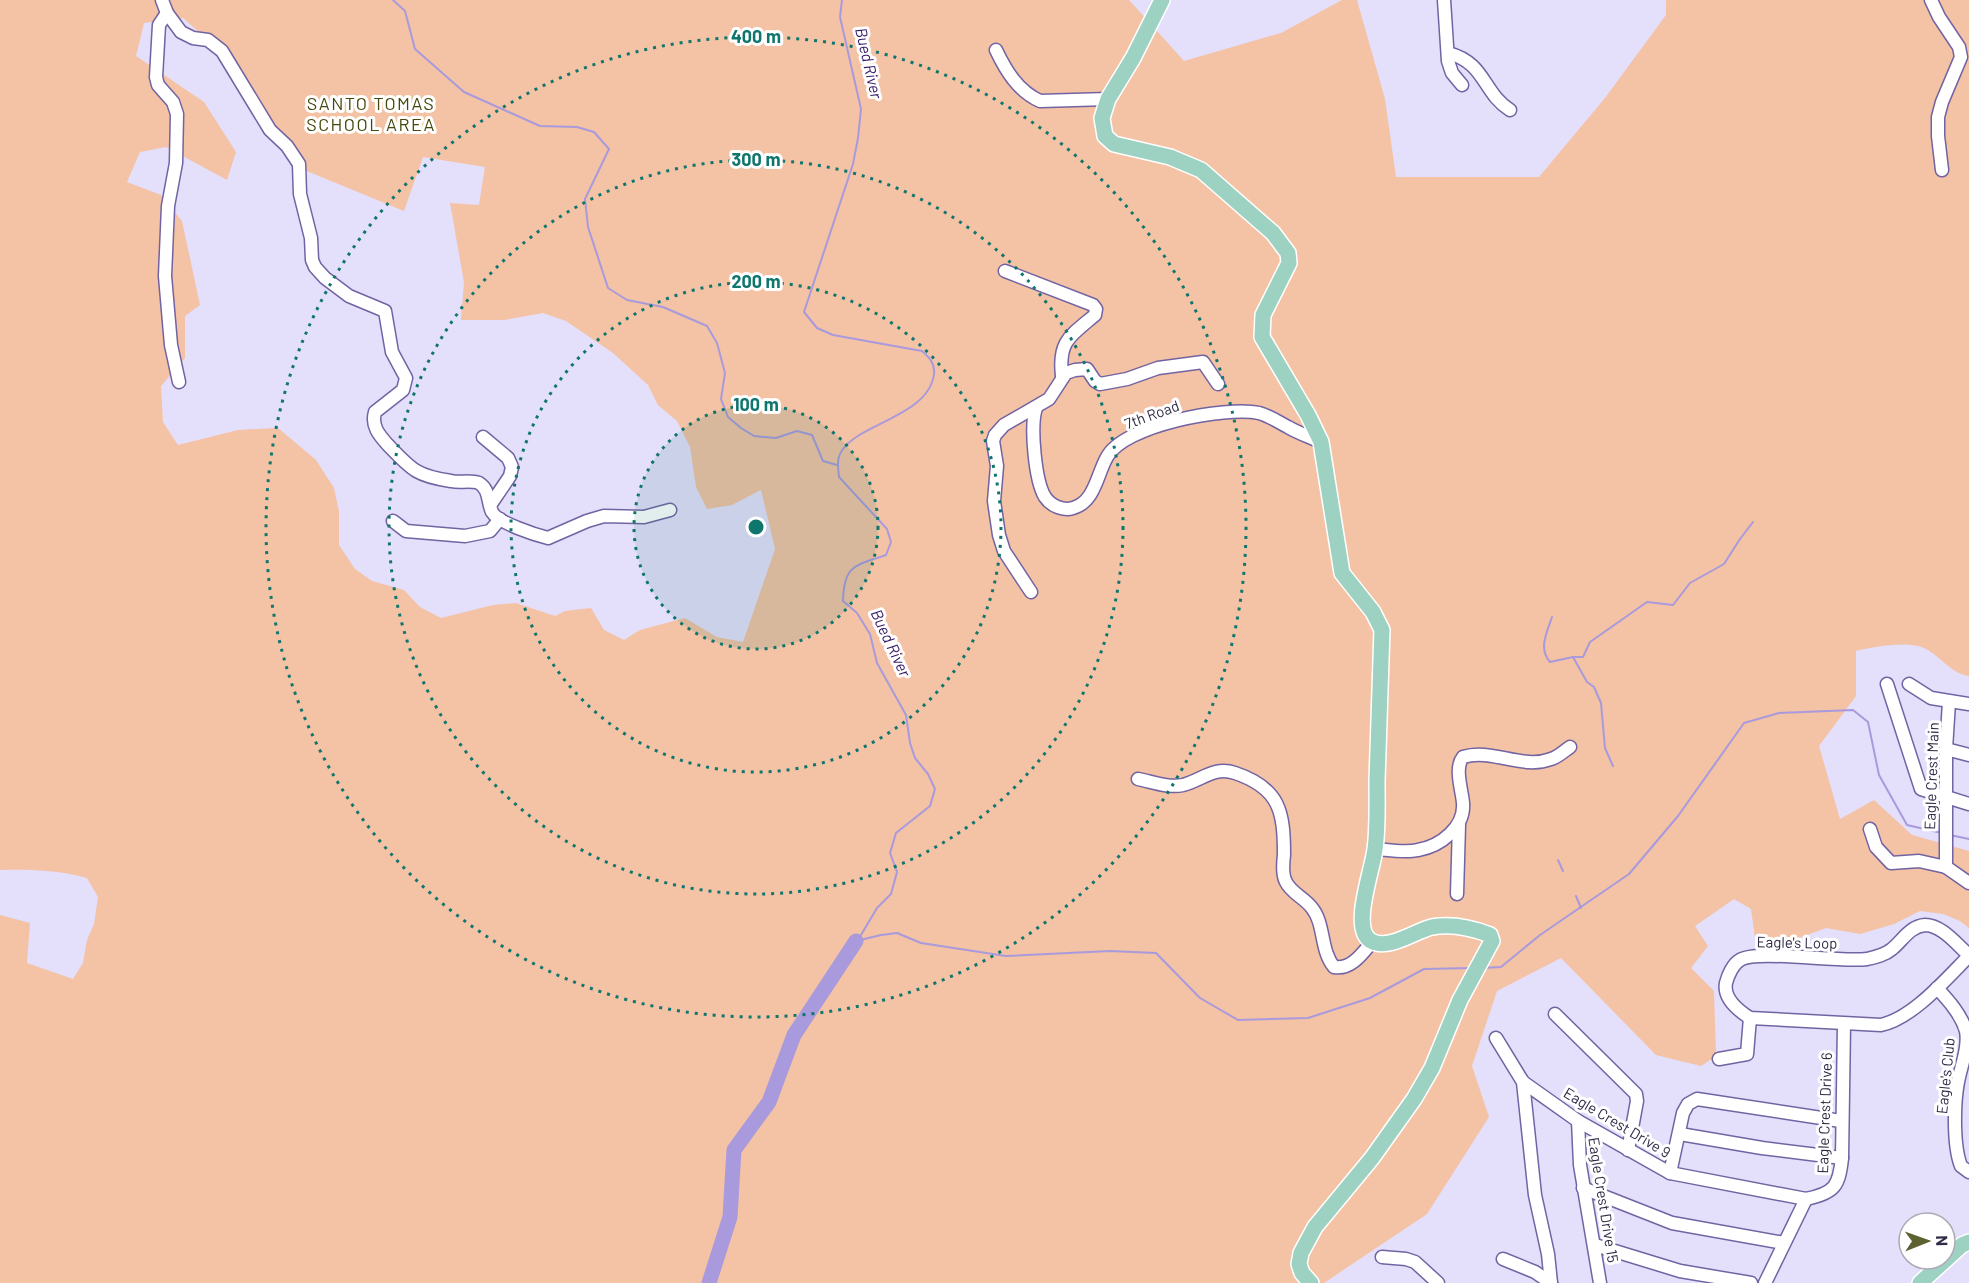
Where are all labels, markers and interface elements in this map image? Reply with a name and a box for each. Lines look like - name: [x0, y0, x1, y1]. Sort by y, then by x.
- text: 400 m: [731, 25, 781, 47]
- water label: Bued River: [852, 26, 887, 101]
- district label: SANTO TOMAS SCHOOL AREA: [306, 92, 436, 135]
- text: 300 m: [732, 148, 780, 170]
- text: 200 m: [731, 270, 781, 292]
- text: 100 m: [733, 393, 779, 415]
- street label: 7th Road: [1122, 396, 1181, 432]
- centre of rings: [746, 517, 766, 537]
- water label: Bued River: [868, 606, 916, 681]
- street label: Eagle Crest Main: [1920, 722, 1942, 830]
- street label: Eagle's Loop: [1756, 932, 1838, 952]
- street label: Eagle's Club: [1932, 1037, 1958, 1115]
- street label: Eagle Crest Drive 6: [1813, 1052, 1835, 1174]
- street label: Eagle Crest Drive 9: [1561, 1083, 1674, 1161]
- street label: Eagle Crest Drive 15: [1585, 1136, 1623, 1264]
- north arrow: [1897, 1211, 1957, 1271]
- text: N: [1933, 1235, 1952, 1246]

